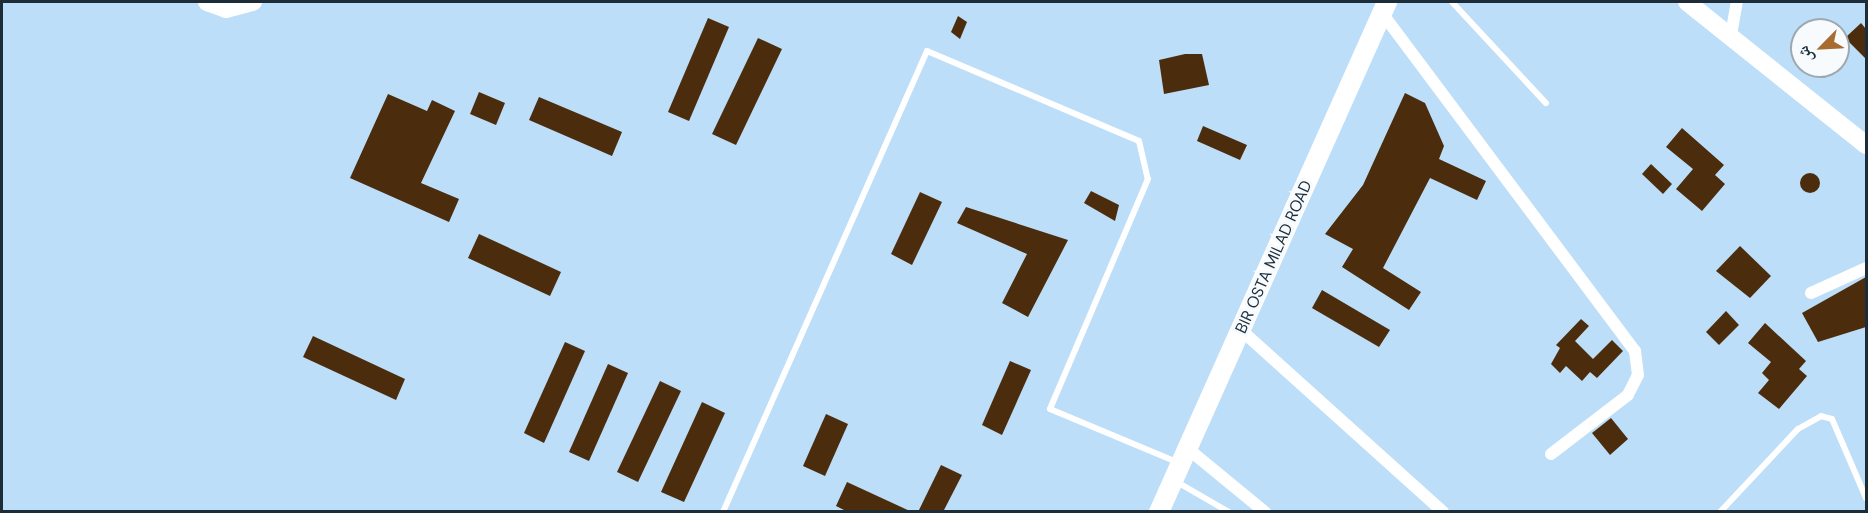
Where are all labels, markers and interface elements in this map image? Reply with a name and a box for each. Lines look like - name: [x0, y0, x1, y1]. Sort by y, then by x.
- north arrow: [1790, 18, 1850, 78]
- text: ش: [1792, 43, 1818, 67]
- street label: BIR OSTA MILAD ROAD: [1232, 178, 1316, 336]

